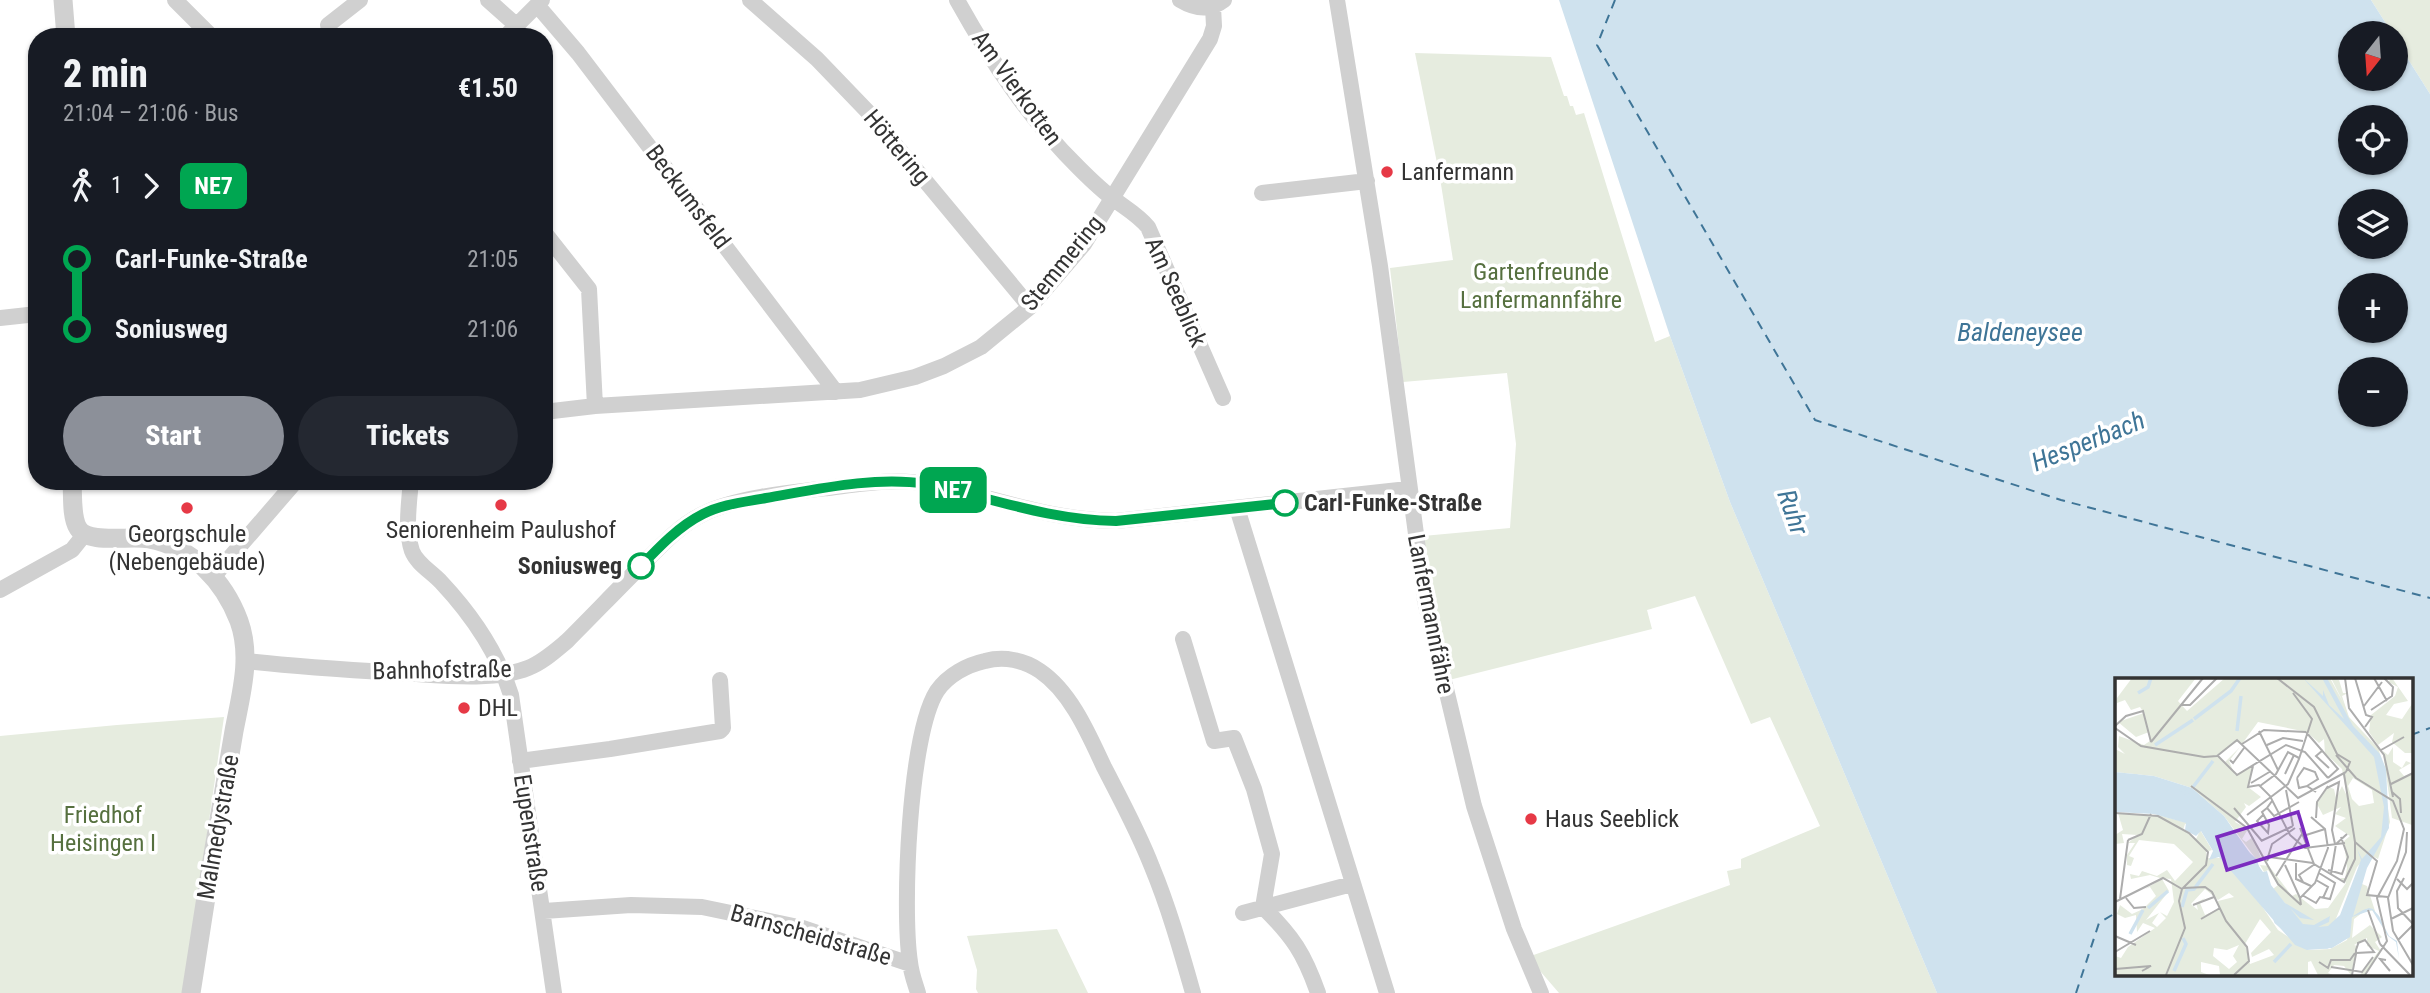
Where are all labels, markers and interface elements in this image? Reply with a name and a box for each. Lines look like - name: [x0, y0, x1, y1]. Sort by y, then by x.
- north arrow: [2338, 21, 2408, 91]
- map controls: [2338, 21, 2408, 427]
- street label: Am Vierkotten: [966, 25, 1068, 151]
- text: 2 min: [63, 52, 148, 96]
- text: €1.50: [458, 73, 518, 103]
- text: 21:04 – 21:06 · Bus: [63, 100, 239, 127]
- street label: Höttering: [858, 104, 936, 190]
- button: locate: [2338, 105, 2408, 175]
- street label: Beckumsfeld: [640, 140, 736, 254]
- place label: Lanfermann: [1401, 158, 1514, 186]
- marker: Lanfermann: [1379, 164, 1395, 180]
- icon: walk: [63, 167, 101, 205]
- icon: forward: [132, 167, 170, 205]
- text: 1: [111, 172, 122, 199]
- text: NE7: [194, 172, 233, 200]
- button: layers: [2338, 189, 2408, 259]
- street label: Stemmering: [1015, 210, 1109, 316]
- street label: Am Seeblick: [1139, 233, 1213, 351]
- text: Carl-Funke-Straße: [115, 244, 308, 274]
- text: 21:05: [467, 246, 518, 273]
- park label: Gartenfreunde Lanfermannfähre: [1460, 258, 1622, 314]
- button: +: [2338, 273, 2408, 343]
- text: Soniusweg: [115, 314, 228, 344]
- text: 21:06: [467, 316, 518, 343]
- water label: Baldeneysee: [1957, 317, 2083, 347]
- button: −: [2338, 357, 2408, 427]
- button: Start: [63, 396, 284, 476]
- button: Tickets: [298, 396, 518, 476]
- water label: Hesperbach: [2027, 405, 2149, 477]
- line badge: NE7: [913, 467, 993, 513]
- text: NE7: [934, 476, 972, 504]
- water label: Ruhr: [1771, 486, 1815, 540]
- place label: Carl-Funke-Straße: [1304, 489, 1482, 517]
- marker: Carl-Funke-Straße: [1272, 490, 1298, 516]
- marker: Seniorenheim Paulushof: [493, 497, 509, 513]
- marker: Georgschule (Nebengebäude): [179, 500, 195, 516]
- place label: Seniorenheim Paulushof: [386, 516, 617, 544]
- place label: Georgschule (Nebengebäude): [108, 520, 266, 576]
- street label: Lanfermannfähre: [1402, 532, 1460, 696]
- place label: Soniusweg: [518, 552, 622, 580]
- marker: Soniusweg: [628, 553, 654, 579]
- street label: Bahnhofstraße: [372, 655, 512, 685]
- inset map: [2115, 678, 2412, 976]
- place label: DHL: [478, 694, 518, 722]
- marker: DHL: [456, 700, 472, 716]
- street label: Malmedystraße: [191, 752, 245, 902]
- street label: Eupenstraße: [508, 772, 554, 894]
- park label: Friedhof Heisingen I: [50, 801, 156, 857]
- place label: Haus Seeblick: [1545, 805, 1679, 833]
- marker: Haus Seeblick: [1523, 811, 1539, 827]
- street label: Barnscheidstraße: [727, 899, 895, 971]

